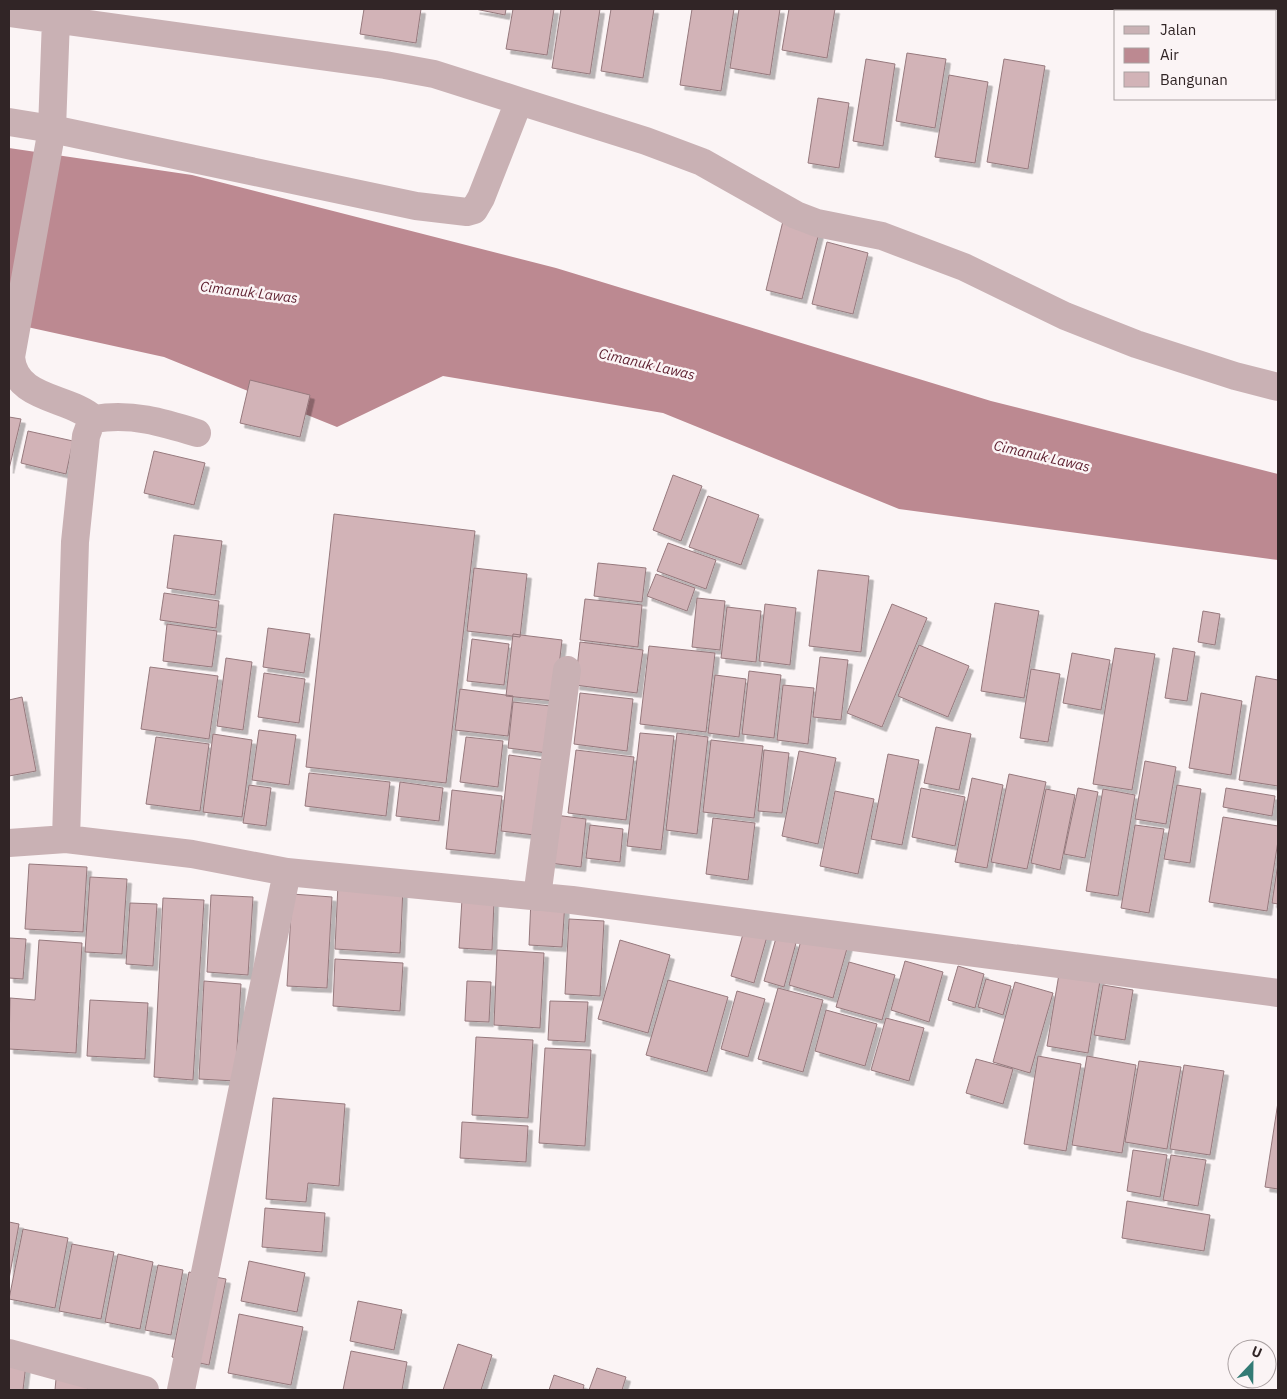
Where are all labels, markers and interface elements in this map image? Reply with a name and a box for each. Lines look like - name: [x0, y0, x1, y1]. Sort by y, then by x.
- legend: [1114, 10, 1277, 100]
- text: Jalan: [1160, 20, 1196, 39]
- text: Air: [1160, 45, 1179, 64]
- text: Bangunan: [1160, 70, 1228, 89]
- water label: Cimanuk Lawas: [199, 277, 299, 307]
- water label: Cimanuk Lawas: [597, 344, 697, 384]
- water label: Cimanuk Lawas: [992, 436, 1092, 476]
- north arrow: [1227, 1339, 1277, 1389]
- text: U: [1249, 1342, 1265, 1362]

